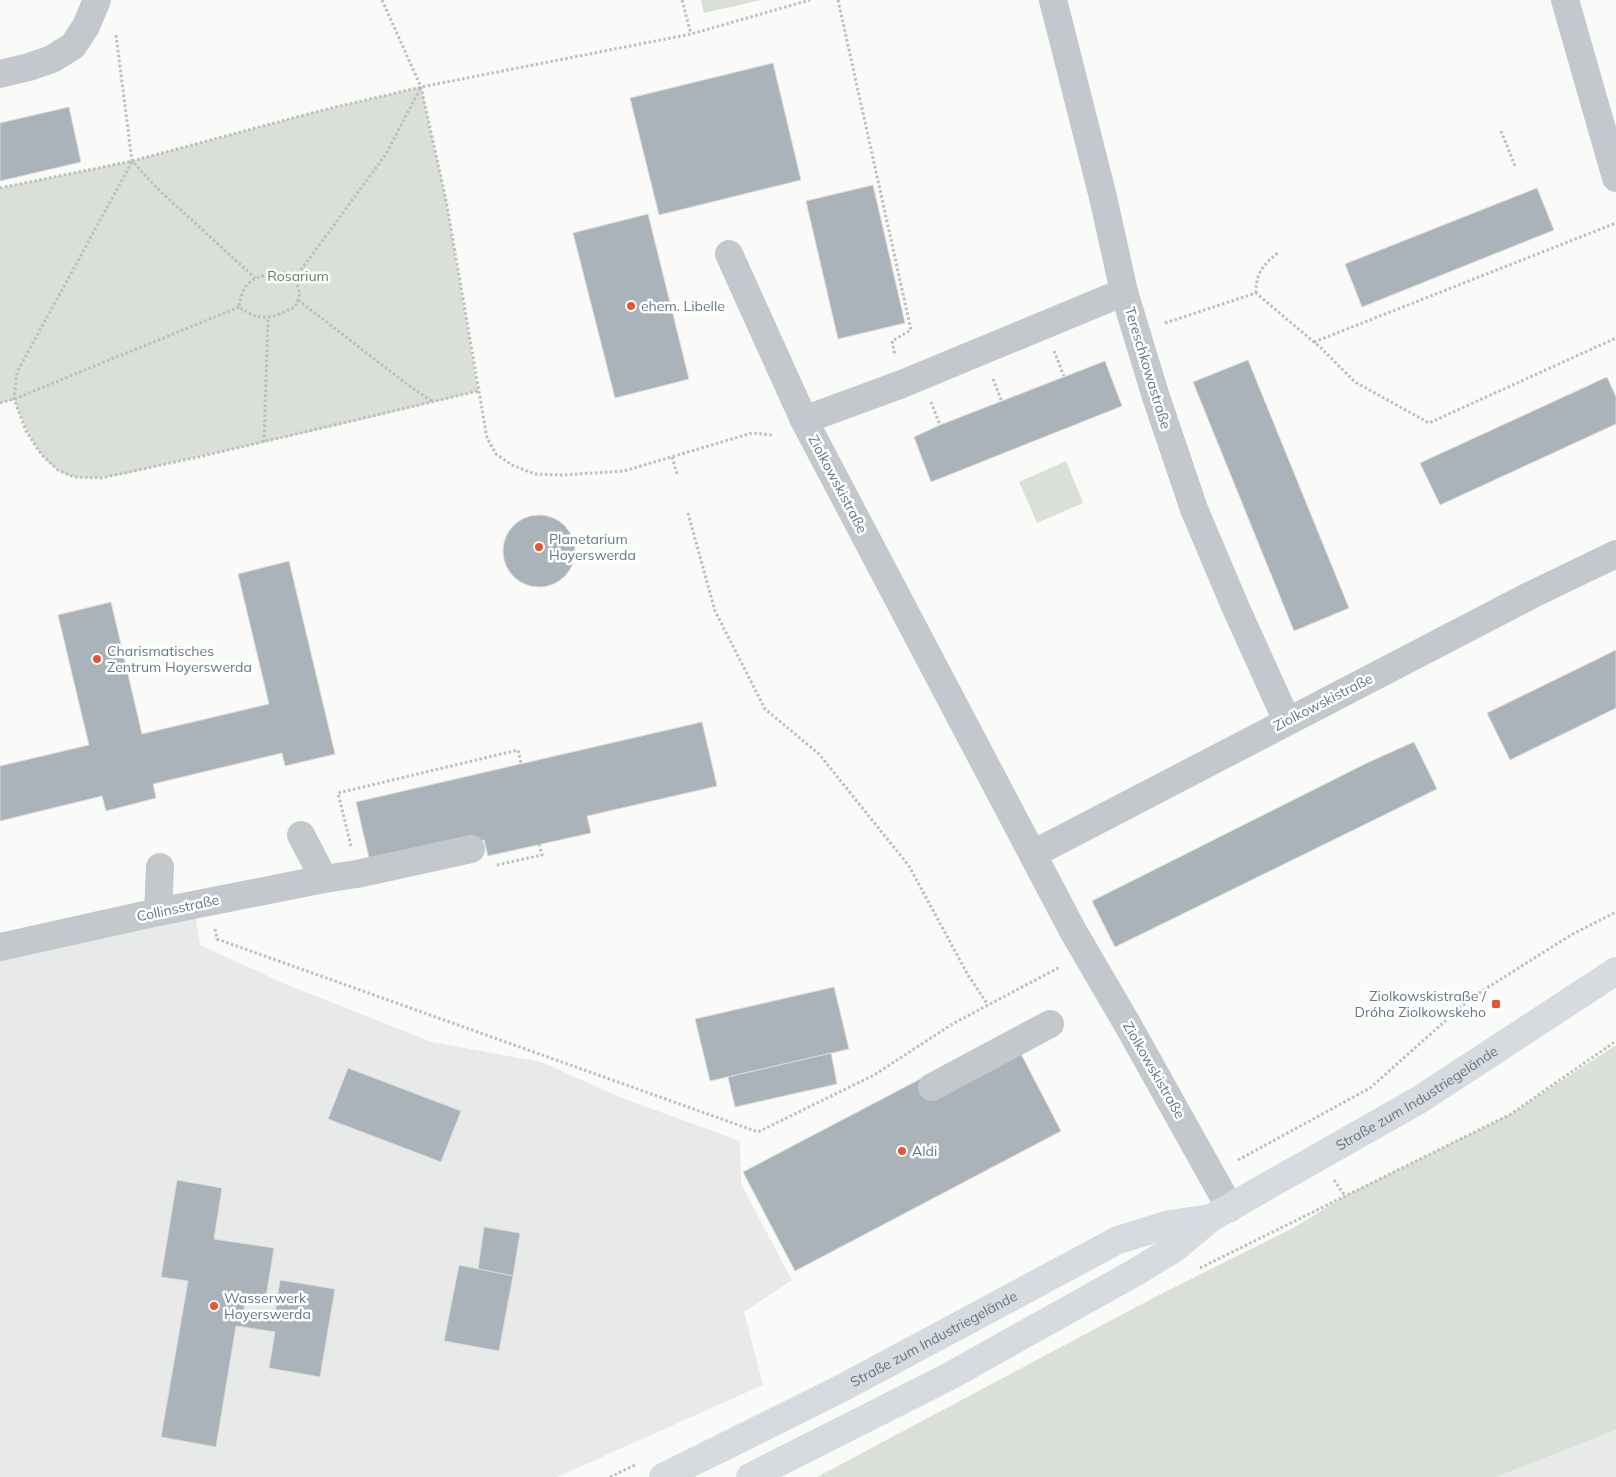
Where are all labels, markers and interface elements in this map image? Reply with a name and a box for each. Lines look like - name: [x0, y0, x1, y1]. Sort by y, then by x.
- park label: Rosarium: [267, 267, 329, 285]
- place label: ehem. Libelle: [641, 297, 725, 315]
- marker: ehem. Libelle: [625, 300, 637, 312]
- street label: Tereschkowastraße: [1121, 305, 1175, 431]
- street label: Ziolkowskistraße: [804, 432, 872, 536]
- place label: Planetarium Hoyerswerda: [549, 530, 636, 564]
- marker: Planetarium Hoyerswerda: [533, 541, 545, 553]
- place label: Charismatisches Zentrum Hoyerswerda: [107, 642, 252, 676]
- marker: Charismatisches Zentrum Hoyerswerda: [91, 653, 103, 665]
- street label: Ziolkowskistraße: [1270, 669, 1376, 735]
- street label: Collinsstraße: [135, 890, 221, 926]
- place label: Ziolkowskistraße / Dróha Ziolkowskeho: [1355, 987, 1487, 1021]
- marker: Ziolkowskistraße / Dróha Ziolkowskeho: [1490, 998, 1502, 1010]
- street label: Ziolkowskistraße: [1119, 1018, 1189, 1122]
- street label: Straße zum Industriegelände: [1333, 1042, 1501, 1154]
- place label: Aldi: [912, 1142, 937, 1160]
- marker: Aldi: [896, 1145, 908, 1157]
- street label: Straße zum Industriegelände: [847, 1287, 1020, 1391]
- place label: Wasserwerk Hoyerswerda: [224, 1289, 311, 1323]
- marker: Wasserwerk Hoyerswerda: [208, 1300, 220, 1312]

